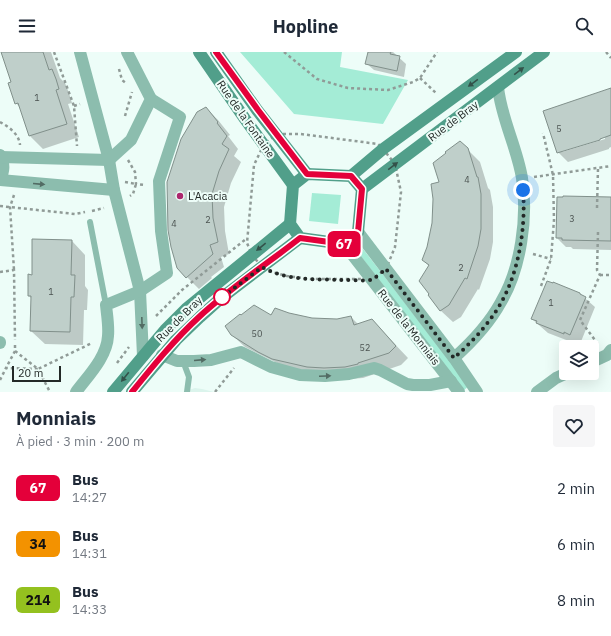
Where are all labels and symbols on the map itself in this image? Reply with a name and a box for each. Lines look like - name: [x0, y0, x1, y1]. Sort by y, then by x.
- one-way arrow: [514, 67, 525, 75]
- street label: Rue de la Fontaine: [214, 78, 278, 160]
- one-way arrow: [468, 79, 478, 87]
- house number: 1: [34, 92, 40, 103]
- street label: Rue de Bray: [425, 97, 481, 144]
- house number: 5: [556, 123, 562, 134]
- one-way arrow: [387, 161, 398, 170]
- house number: 4: [464, 174, 470, 185]
- one-way arrow: [33, 180, 45, 187]
- your location: [513, 180, 533, 200]
- place label: L'Acacia: [188, 189, 228, 203]
- marker: L'Acacia: [175, 191, 185, 201]
- house number: 3: [569, 213, 575, 224]
- house number: 2: [205, 214, 211, 225]
- house number: 4: [171, 218, 177, 229]
- line badge: 67: [326, 231, 362, 257]
- one-way arrow: [255, 243, 266, 252]
- house number: 2: [458, 262, 464, 273]
- house number: 1: [48, 286, 54, 297]
- street label: Rue de la Monniais: [375, 286, 443, 368]
- unlabelled marker: [213, 288, 231, 306]
- street label: Rue de Bray: [153, 293, 205, 345]
- house number: 1: [548, 297, 554, 308]
- one-way arrow: [139, 317, 145, 330]
- house number: 50: [252, 328, 262, 339]
- house number: 52: [360, 342, 370, 353]
- one-way arrow: [194, 357, 206, 364]
- scale bar: [12, 364, 61, 383]
- one-way arrow: [121, 372, 129, 383]
- one-way arrow: [319, 372, 331, 379]

